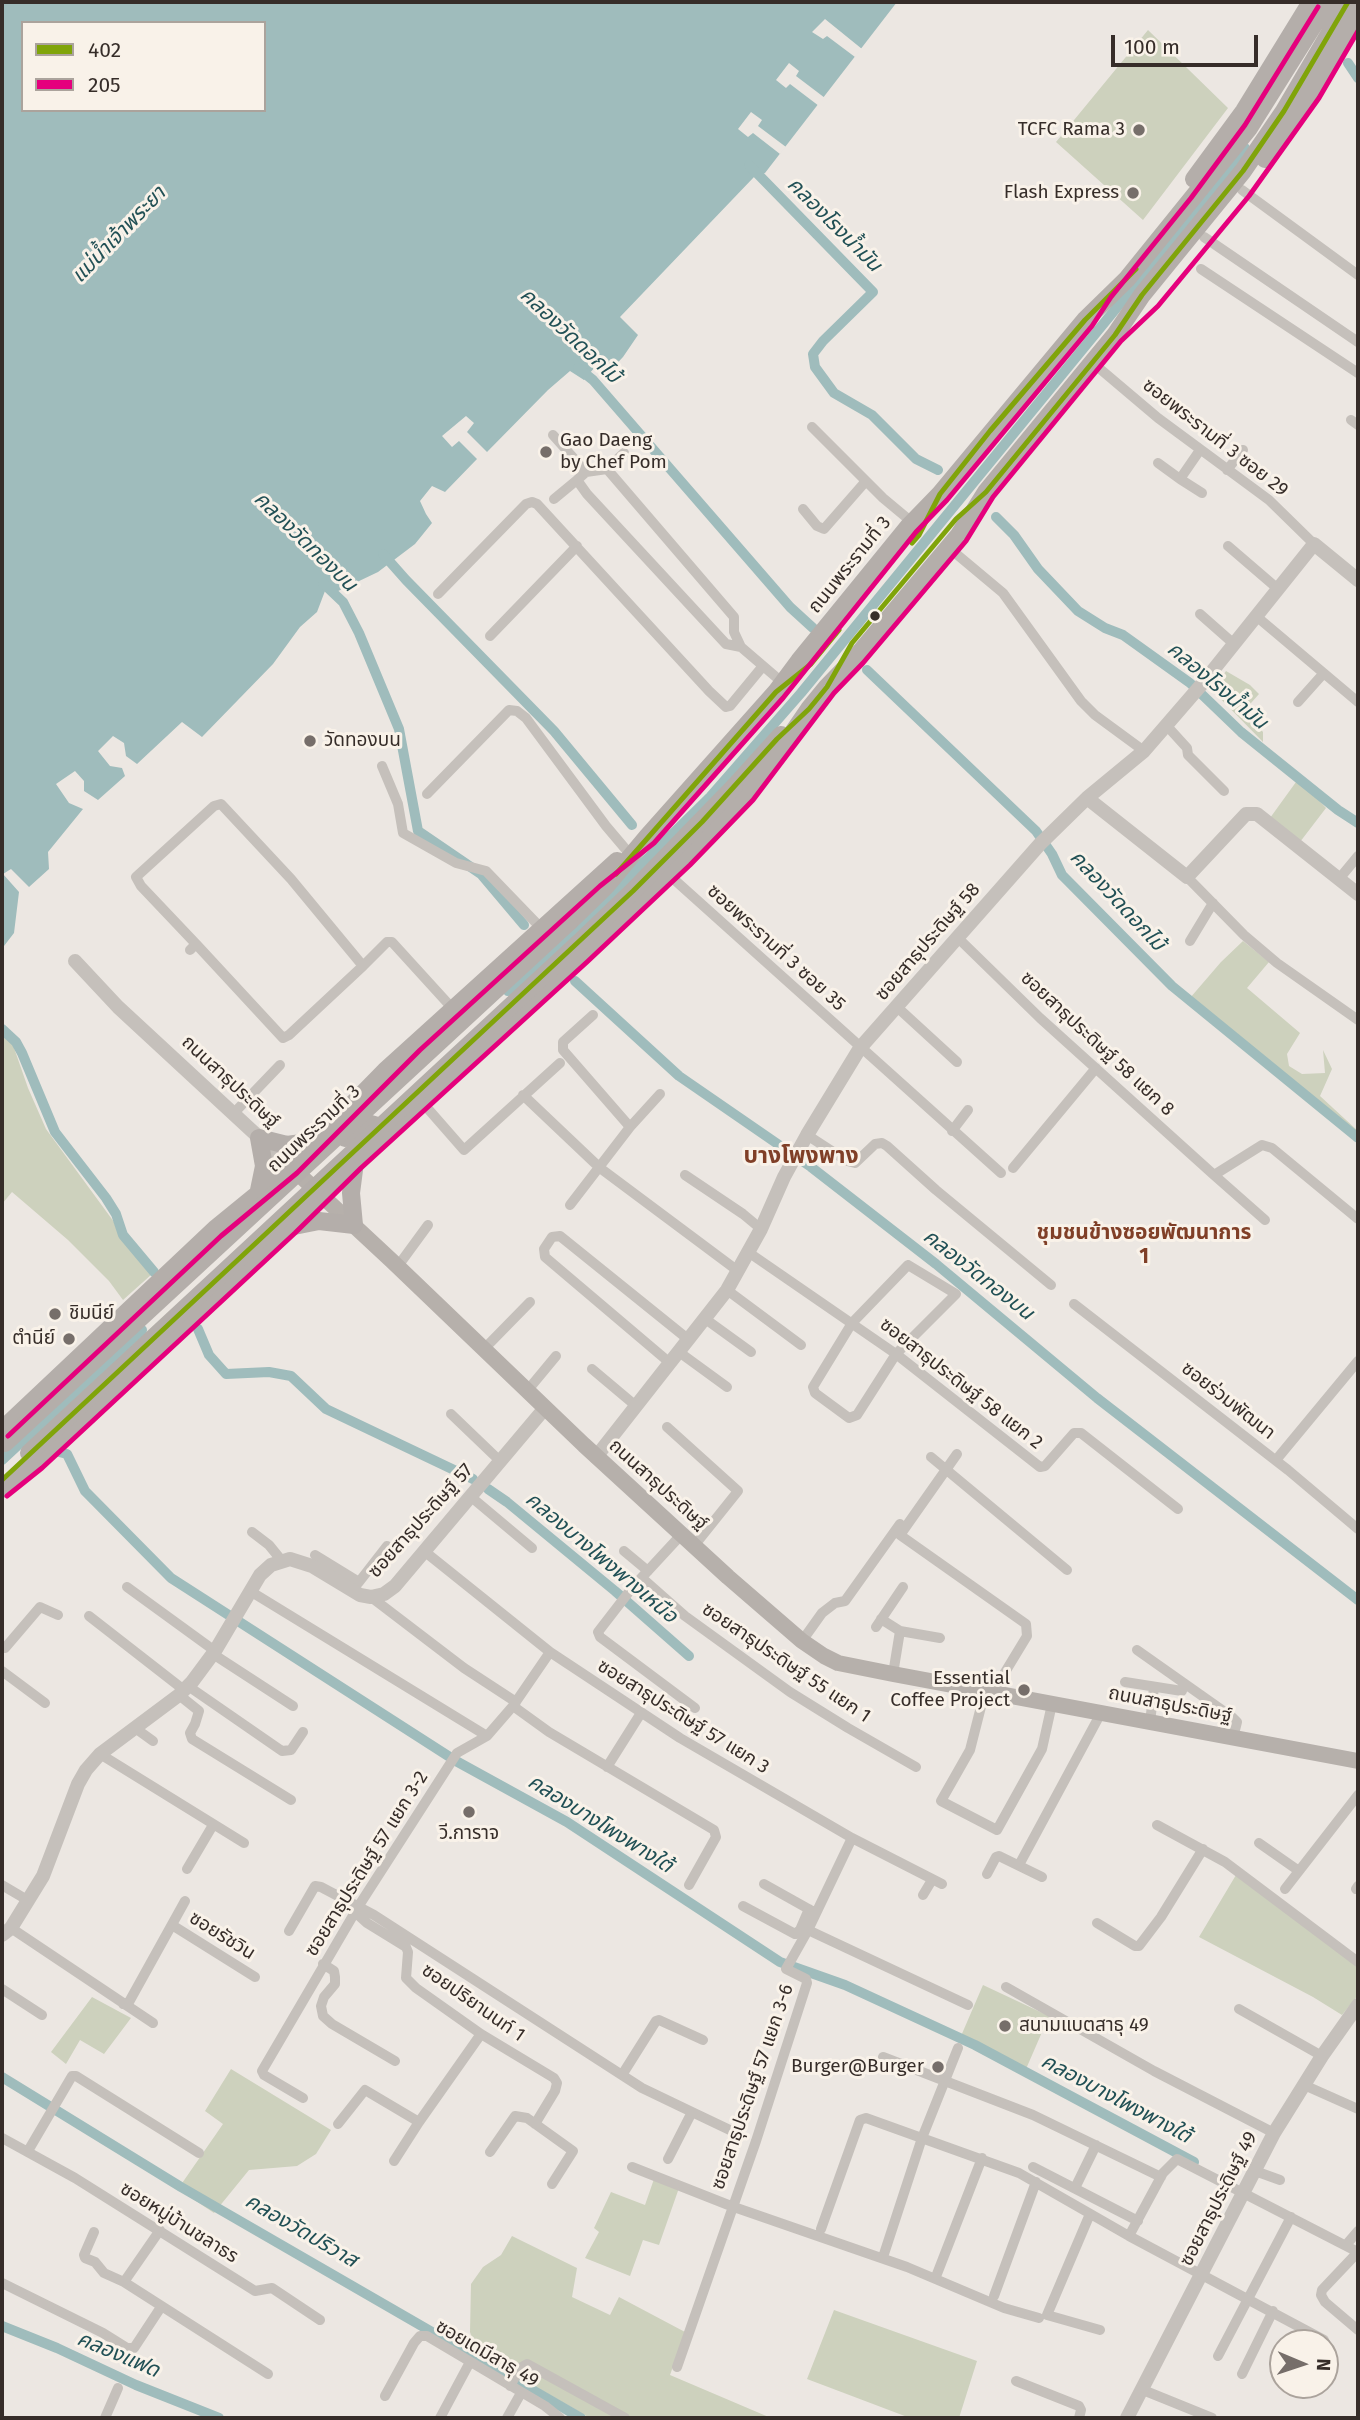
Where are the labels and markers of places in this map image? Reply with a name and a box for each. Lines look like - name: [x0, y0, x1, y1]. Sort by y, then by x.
- place label: TCFC Rama 3: [1018, 119, 1125, 141]
- marker: TCFC Rama 3: [1131, 122, 1147, 138]
- place label: Flash Express: [1004, 182, 1119, 204]
- marker: Flash Express: [1125, 185, 1141, 201]
- place label: Gao Daeng by Chef Pom: [560, 430, 667, 474]
- marker: Gao Daeng by Chef Pom: [538, 444, 554, 460]
- unlabelled marker: [868, 609, 882, 623]
- place label: วัดทองบน: [324, 730, 401, 752]
- marker: วัดทองบน: [302, 733, 318, 749]
- place label: ชิมนีย์: [69, 1303, 114, 1325]
- marker: ชิมนีย์: [47, 1306, 63, 1322]
- place label: ตำนีย์: [12, 1328, 55, 1350]
- marker: ตำนีย์: [61, 1331, 77, 1347]
- place label: Essential Coffee Project: [890, 1668, 1010, 1712]
- marker: Essential Coffee Project: [1016, 1682, 1032, 1698]
- marker: วี.การาจ: [461, 1804, 477, 1820]
- place label: วี.การาจ: [439, 1823, 499, 1845]
- place label: สนามแบตสาธุ 49: [1019, 2015, 1149, 2037]
- marker: สนามแบตสาธุ 49: [997, 2018, 1013, 2034]
- place label: Burger@Burger: [791, 2056, 924, 2078]
- marker: Burger@Burger: [930, 2059, 946, 2075]

